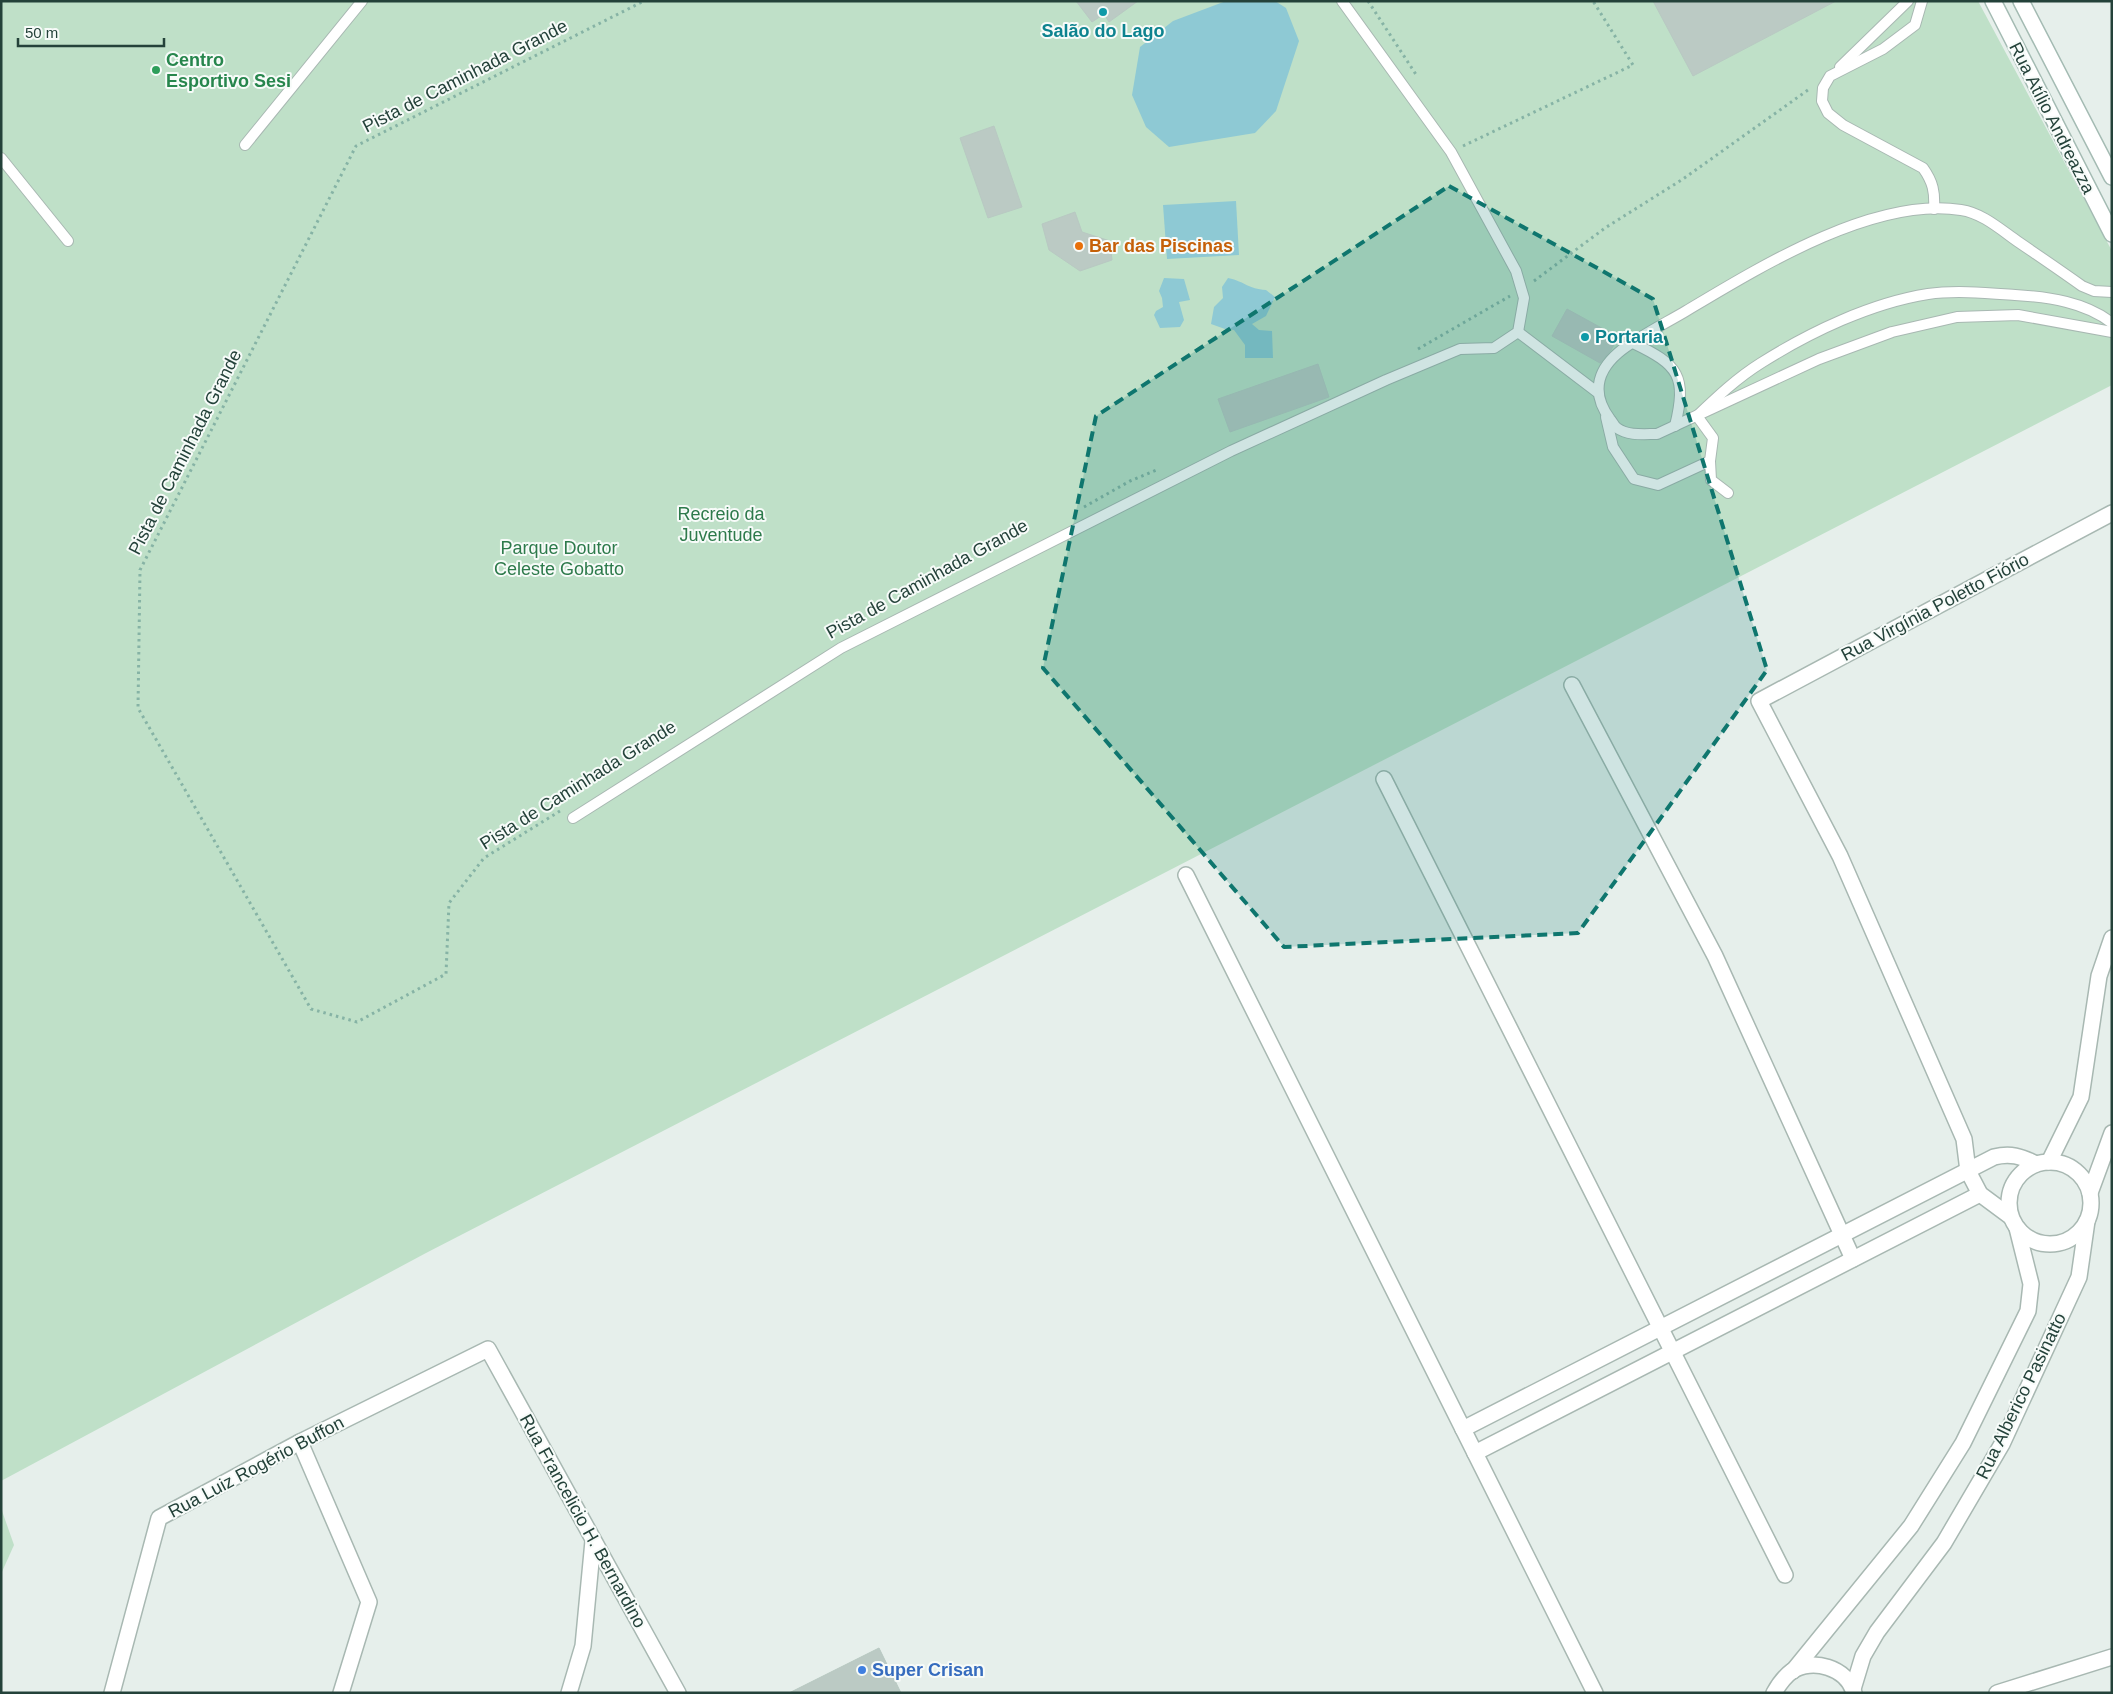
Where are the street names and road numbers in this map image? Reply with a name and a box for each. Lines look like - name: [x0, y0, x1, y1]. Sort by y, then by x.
- street label: Pista de Caminhada Grande: [359, 16, 571, 136]
- street label: Rua Atílio Andreazza: [2005, 39, 2099, 198]
- street label: Pista de Caminhada Grande: [125, 346, 245, 558]
- street label: Pista de Caminhada Grande: [823, 515, 1031, 643]
- street label: Rua Virgínia Poletto Fiório: [1838, 549, 2032, 665]
- street label: Pista de Caminhada Grande: [476, 716, 680, 854]
- street label: Rua Alberico Pasinatto: [1972, 1310, 2070, 1482]
- street label: Rua Francelicio H. Bernardino: [516, 1411, 650, 1631]
- street label: Rua Luiz Rogério Buffon: [165, 1412, 347, 1522]

